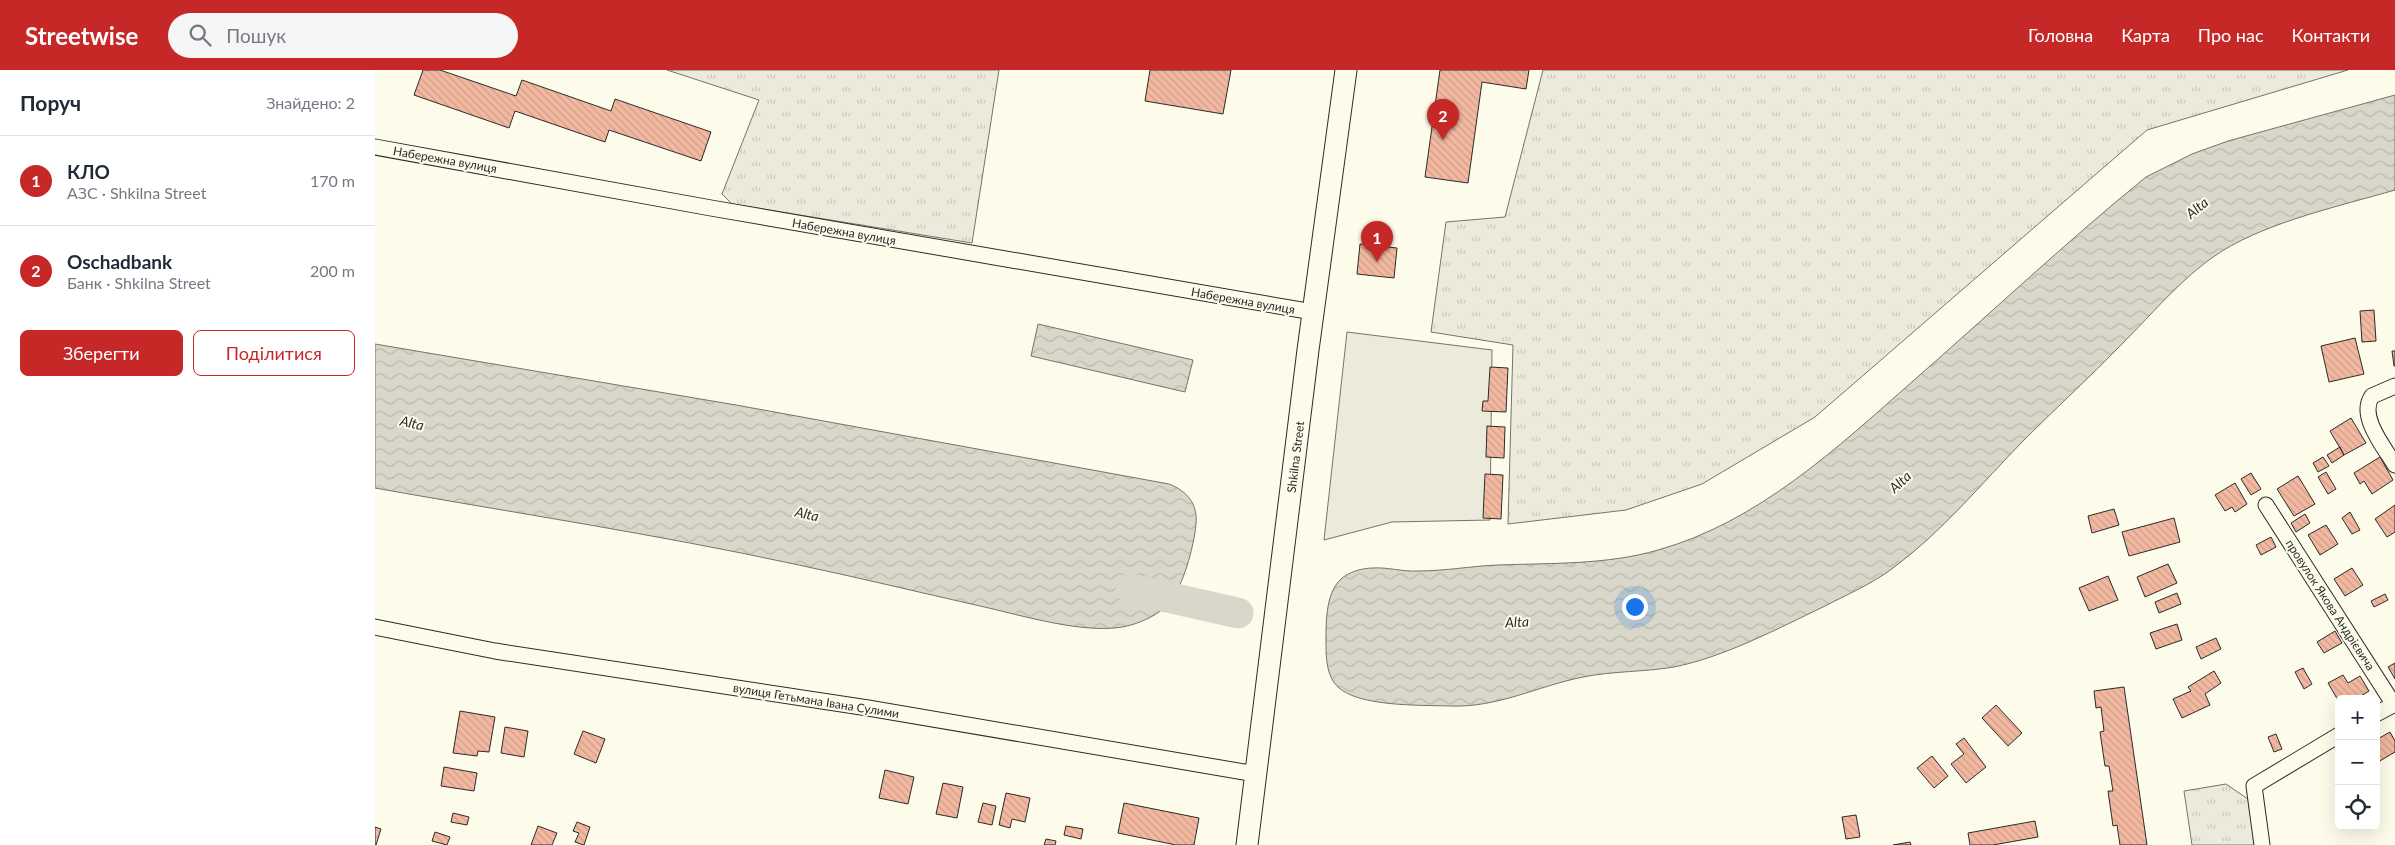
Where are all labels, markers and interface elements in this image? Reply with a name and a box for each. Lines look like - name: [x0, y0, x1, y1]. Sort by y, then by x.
- search box: [168, 13, 518, 58]
- text: Streetwise: [25, 21, 138, 50]
- icon: search: [186, 21, 214, 49]
- text: Пошук: [226, 24, 286, 47]
- text: Головна: [2028, 24, 2093, 46]
- text: Карта: [2121, 24, 2170, 46]
- text: Про нас: [2198, 24, 2264, 46]
- text: Контакти: [2292, 24, 2370, 46]
- text: Поруч: [20, 90, 81, 115]
- text: Знайдено: 2: [266, 93, 355, 112]
- pin: 2: [1427, 99, 1459, 140]
- street label: Набережна вулиця: [392, 143, 498, 176]
- text: КЛО: [67, 160, 110, 183]
- text: 1: [31, 171, 41, 190]
- text: 170 m: [310, 171, 355, 190]
- text: АЗС · Shkilna Street: [67, 183, 206, 202]
- water label: Alta: [2181, 193, 2211, 222]
- street label: Набережна вулиця: [791, 215, 897, 248]
- pin: 1: [1361, 221, 1393, 262]
- text: Oschadbank: [67, 250, 172, 273]
- text: 2: [31, 261, 41, 280]
- text: 200 m: [310, 261, 355, 280]
- text: Банк · Shkilna Street: [67, 273, 211, 292]
- street label: Набережна вулиця: [1190, 284, 1296, 317]
- button: Зберегти: [20, 330, 183, 376]
- button: Поділитися: [193, 330, 355, 376]
- water label: Alta: [398, 411, 426, 433]
- street label: Shkilna Street: [1284, 419, 1307, 494]
- water label: Alta: [1884, 467, 1914, 497]
- water label: Alta: [793, 502, 821, 524]
- street label: провулок Якова Андрієвича: [2282, 536, 2378, 673]
- your location: [1622, 594, 1648, 620]
- water label: Alta: [1504, 613, 1529, 630]
- street label: вулиця Гетьмана Івана Сулими: [732, 680, 900, 721]
- map controls: [2335, 695, 2380, 830]
- button: +: [2335, 695, 2380, 740]
- button: −: [2335, 740, 2380, 785]
- button: locate: [2335, 785, 2380, 830]

